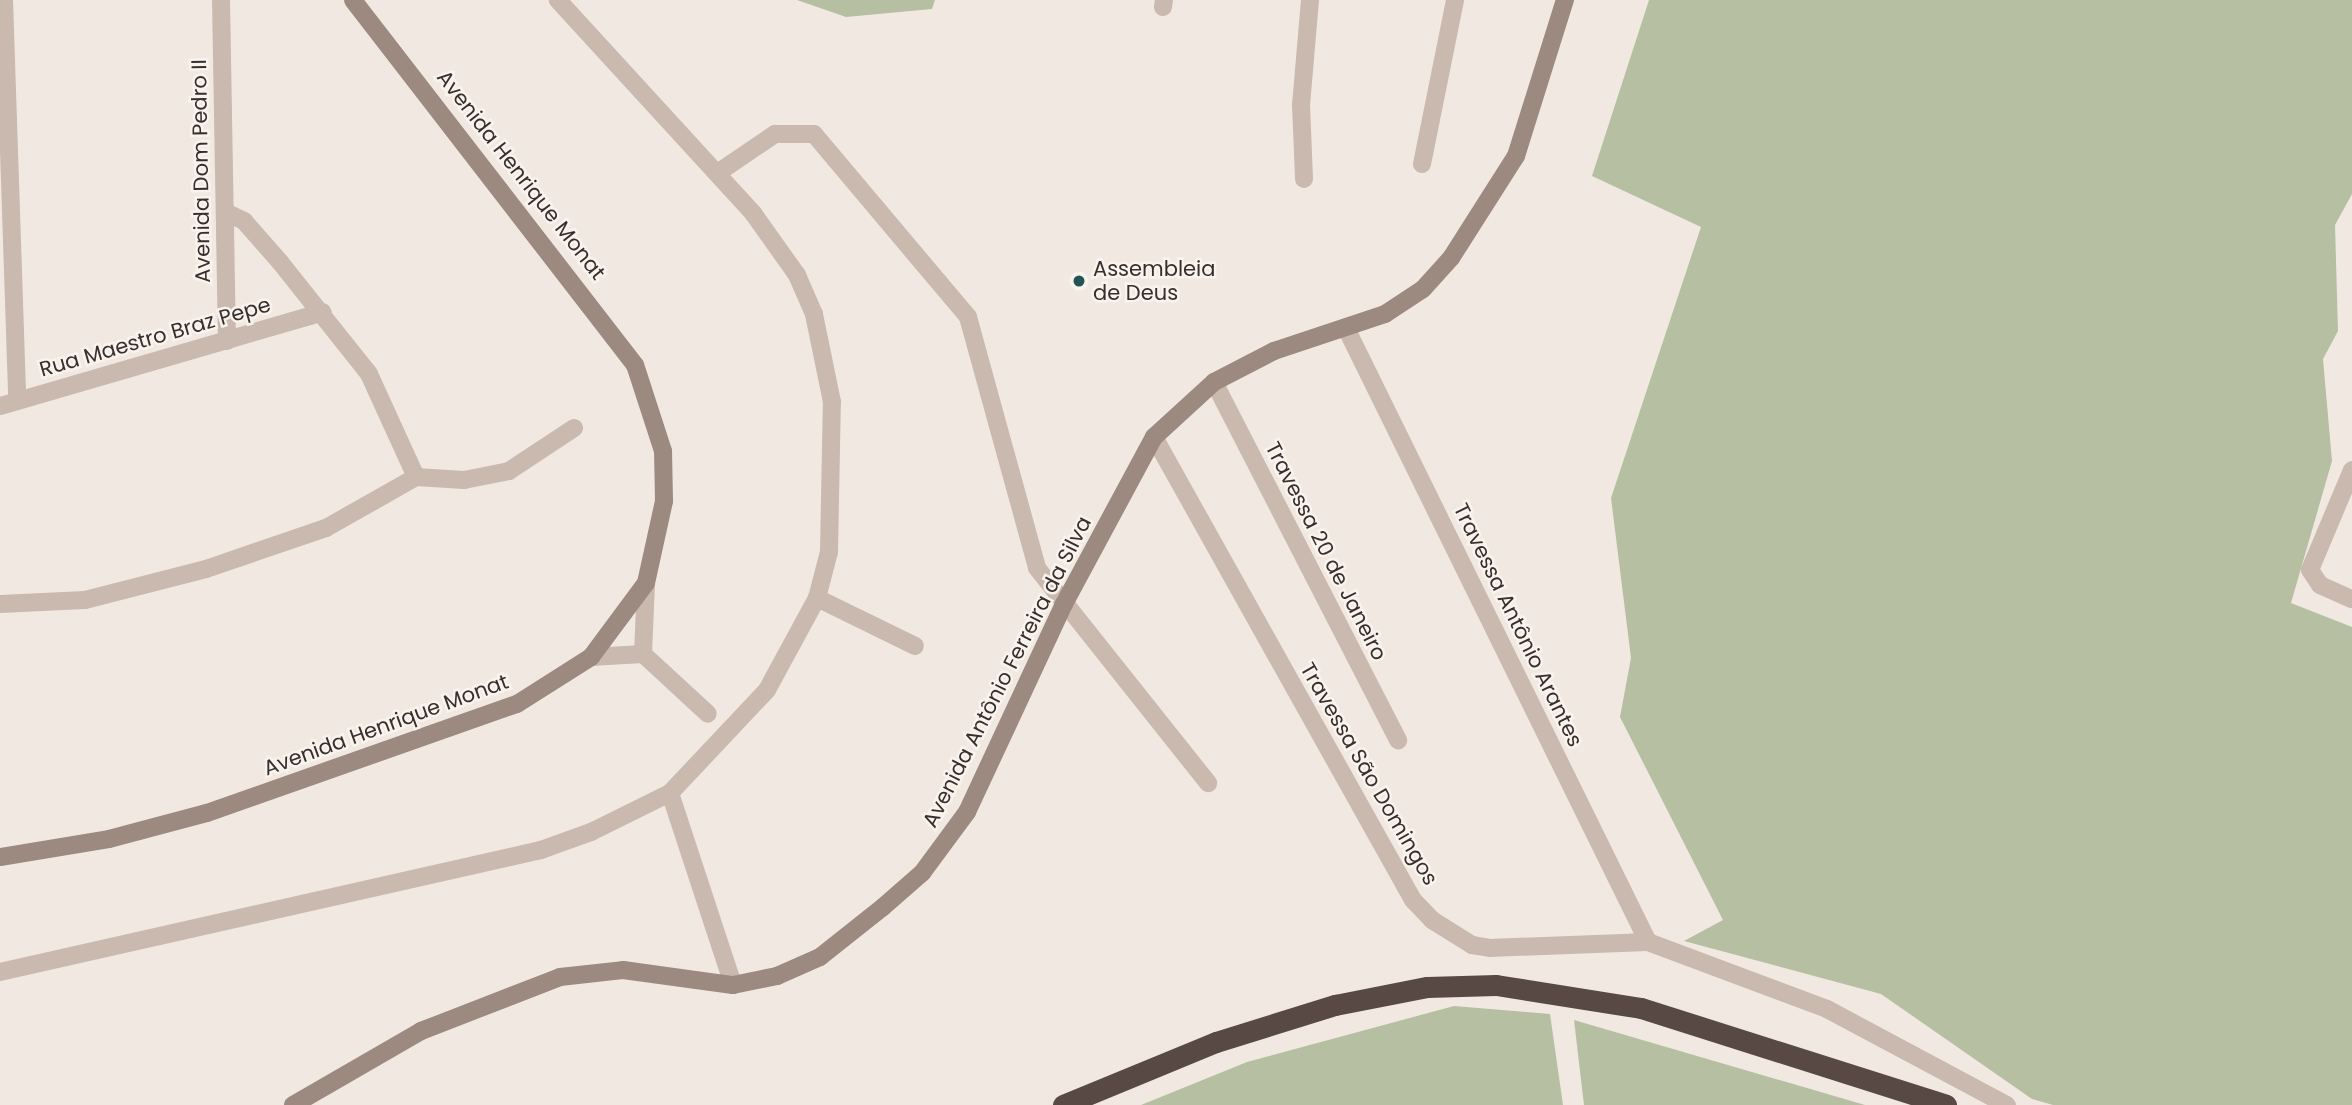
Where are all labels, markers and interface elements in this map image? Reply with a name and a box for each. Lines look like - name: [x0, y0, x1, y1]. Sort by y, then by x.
- street label: Avenida Dom Pedro II: [186, 59, 216, 283]
- street label: Avenida Henrique Monat: [431, 65, 611, 285]
- place label: Assembleia de Deus: [1093, 256, 1215, 306]
- marker: Assembleia de Deus: [1071, 273, 1087, 289]
- street label: Rua Maestro Braz Pepe: [37, 292, 273, 382]
- street label: Travessa 20 de Janeiro: [1260, 438, 1392, 664]
- street label: Travessa Antônio Arantes: [1448, 499, 1588, 751]
- street label: Avenida Antônio Ferreira da Silva: [917, 512, 1097, 832]
- street label: Travessa São Domingos: [1295, 658, 1443, 890]
- street label: Avenida Henrique Monat: [260, 669, 512, 781]

